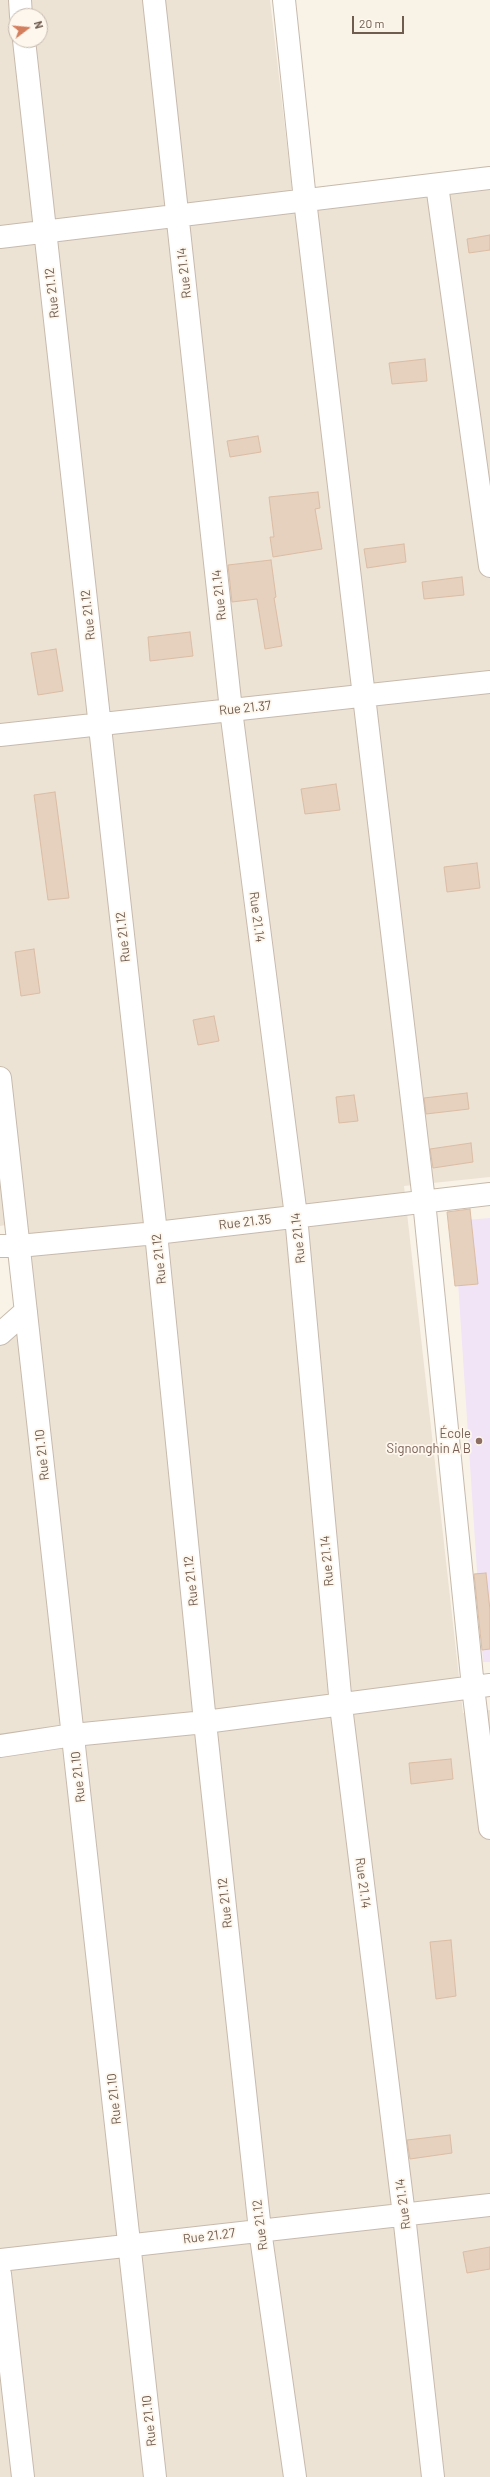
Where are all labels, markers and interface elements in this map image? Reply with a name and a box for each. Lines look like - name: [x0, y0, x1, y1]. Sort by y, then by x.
- north arrow: [8, 8, 48, 48]
- scale bar: [354, 8, 406, 34]
- text: 20 m: [359, 16, 385, 30]
- text: N: [32, 20, 46, 30]
- street label: Rue 21.14: [174, 247, 194, 299]
- street label: Rue 21.12: [42, 267, 62, 319]
- street label: Rue 21.14: [209, 569, 229, 621]
- street label: Rue 21.12: [78, 589, 98, 641]
- street label: Rue 21.37: [218, 698, 272, 718]
- street label: Rue 21.14: [246, 891, 268, 943]
- street label: Rue 21.12: [113, 911, 133, 963]
- street label: Rue 21.35: [218, 1211, 272, 1233]
- street label: Rue 21.14: [288, 1212, 308, 1264]
- street label: Rue 21.12: [149, 1233, 169, 1285]
- place label: École Signonghin A B: [387, 1426, 471, 1457]
- street label: Rue 21.10: [32, 1429, 52, 1481]
- marker: École Signonghin A B: [474, 1436, 484, 1446]
- street label: Rue 21.14: [317, 1535, 337, 1587]
- street label: Rue 21.12: [181, 1555, 201, 1607]
- street label: Rue 21.10: [68, 1751, 88, 1803]
- street label: Rue 21.14: [352, 1857, 374, 1909]
- street label: Rue 21.12: [215, 1877, 235, 1929]
- street label: Rue 21.10: [104, 2073, 124, 2125]
- street label: Rue 21.14: [392, 2178, 414, 2230]
- street label: Rue 21.12: [249, 2199, 271, 2251]
- street label: Rue 21.27: [182, 2225, 236, 2247]
- street label: Rue 21.10: [139, 2395, 159, 2447]

